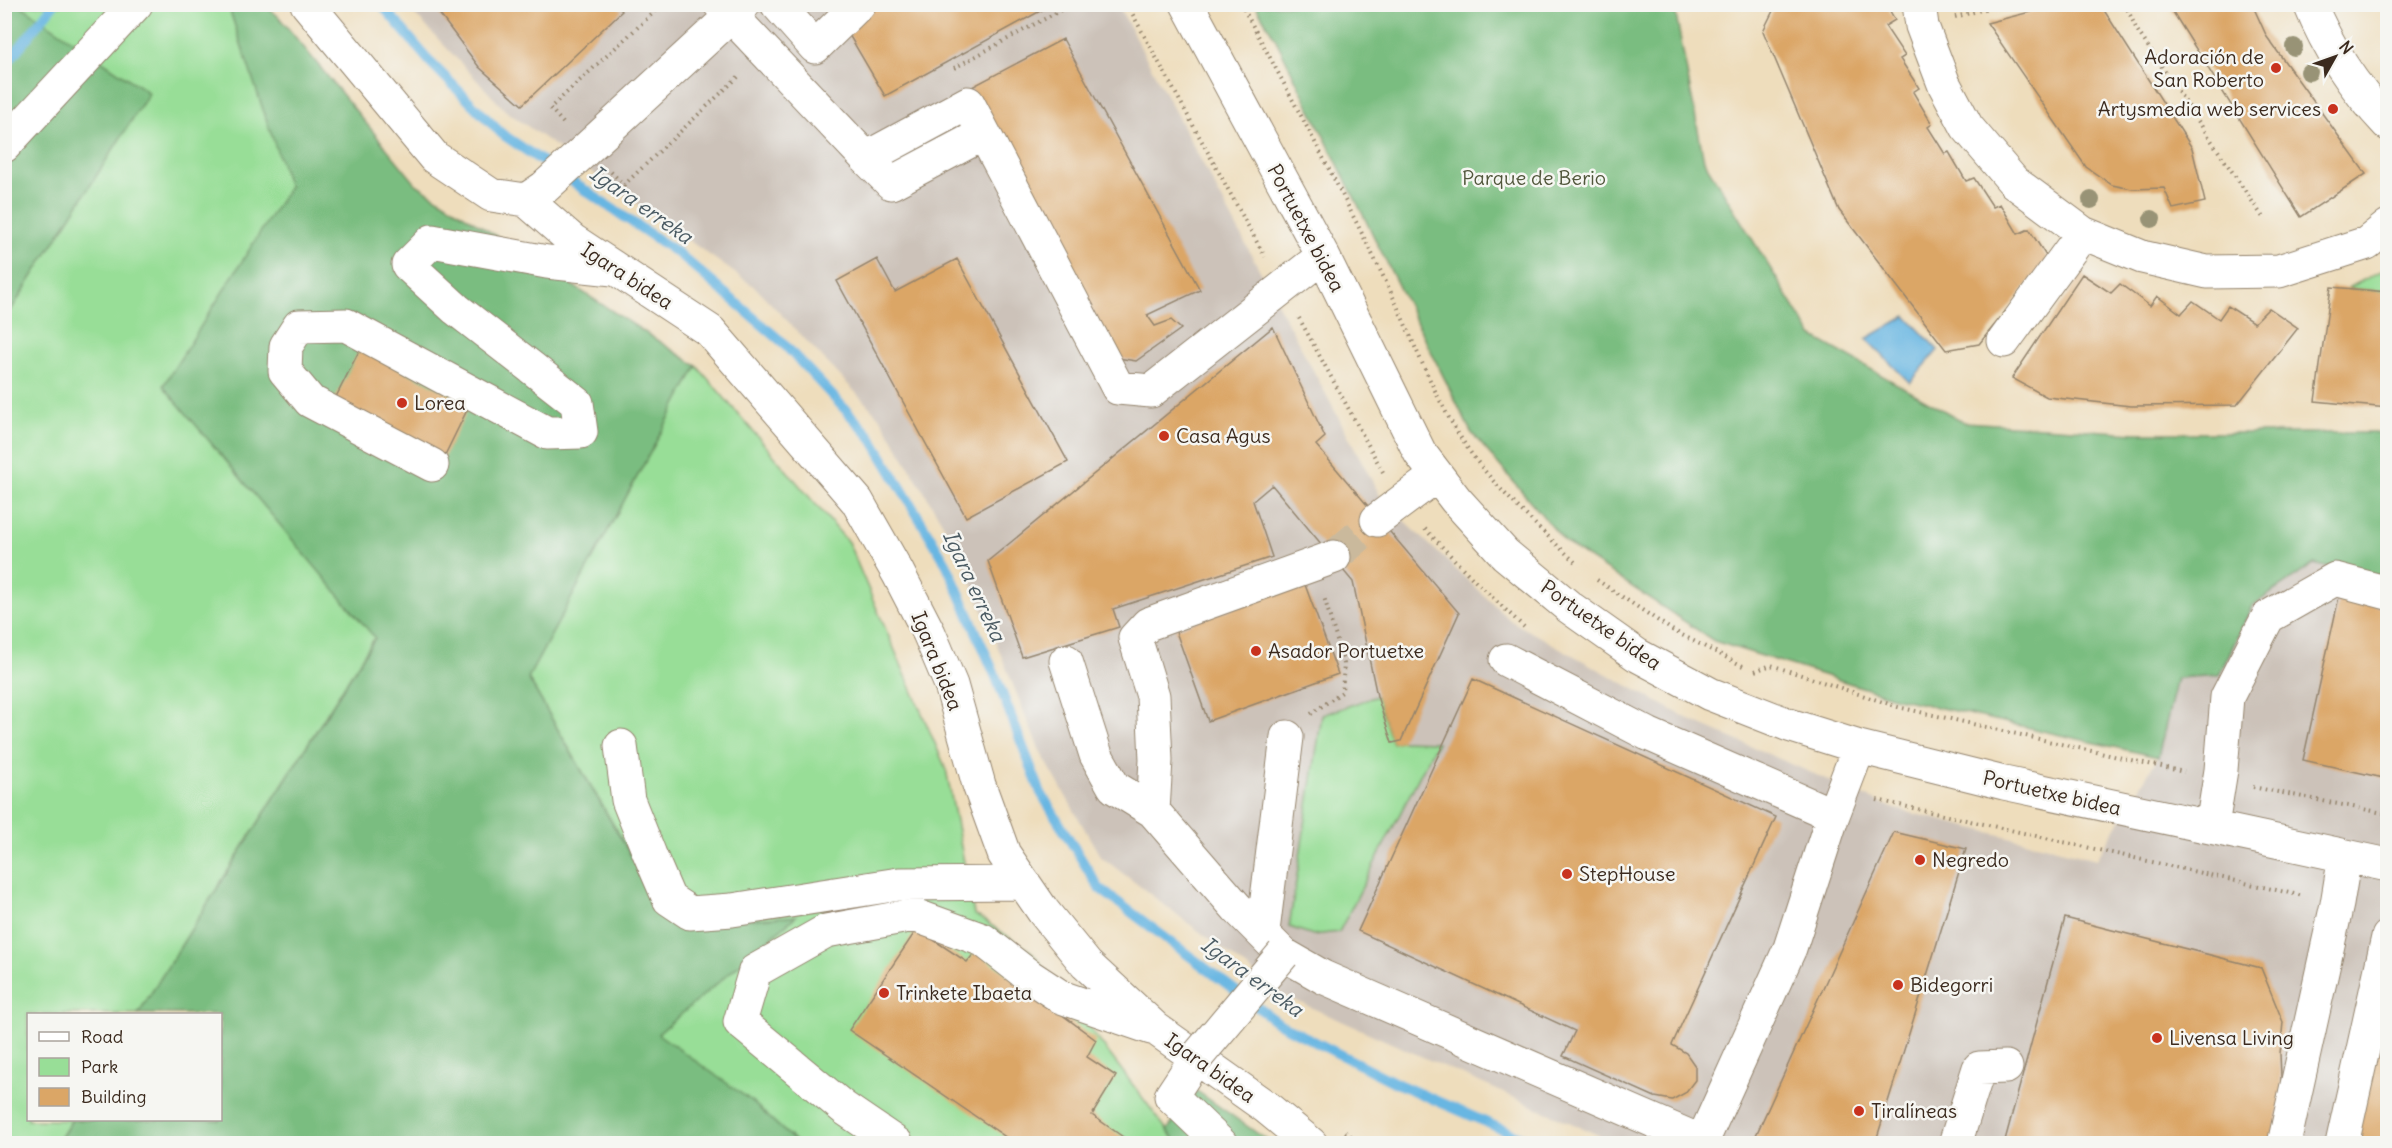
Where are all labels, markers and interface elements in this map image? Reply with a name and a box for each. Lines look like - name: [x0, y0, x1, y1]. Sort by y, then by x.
- north arrow: [2305, 27, 2365, 87]
- text: N: [2335, 37, 2358, 58]
- place label: Adoración de San Roberto: [2144, 44, 2264, 92]
- marker: Adoración de San Roberto: [2269, 61, 2283, 75]
- place label: Artysmedia web services: [2098, 96, 2321, 121]
- marker: Artysmedia web services: [2326, 102, 2340, 116]
- water label: Igara erreka: [585, 159, 699, 250]
- street label: Portuetxe bidea: [1262, 160, 1351, 296]
- park label: Parque de Berio: [1462, 165, 1606, 190]
- street label: Igara bidea: [577, 237, 678, 315]
- place label: Lorea: [414, 390, 466, 415]
- marker: Lorea: [395, 396, 409, 410]
- place label: Casa Agus: [1176, 423, 1270, 448]
- marker: Casa Agus: [1157, 429, 1171, 443]
- water label: Igara erreka: [937, 526, 1012, 647]
- street label: Portuetxe bidea: [1536, 574, 1666, 675]
- street label: Igara bidea: [906, 608, 969, 714]
- place label: Asador Portuetxe: [1268, 638, 1424, 663]
- marker: Asador Portuetxe: [1249, 644, 1263, 658]
- street label: Portuetxe bidea: [1981, 764, 2124, 821]
- place label: Negredo: [1932, 847, 2009, 872]
- marker: Negredo: [1913, 853, 1927, 867]
- place label: StepHouse: [1579, 861, 1676, 886]
- marker: StepHouse: [1560, 867, 1574, 881]
- water label: Igara erreka: [1196, 931, 1309, 1023]
- place label: Bidegorri: [1910, 972, 1993, 997]
- marker: Bidegorri: [1891, 978, 1905, 992]
- place label: Trinkete Ibaeta: [896, 980, 1032, 1005]
- marker: Trinkete Ibaeta: [877, 986, 891, 1000]
- legend: [27, 1013, 222, 1121]
- text: Road: [81, 1025, 124, 1048]
- place label: Livensa Living: [2169, 1025, 2294, 1050]
- street label: Igara bidea: [1160, 1027, 1260, 1108]
- marker: Livensa Living: [2150, 1031, 2164, 1045]
- text: Park: [81, 1055, 118, 1078]
- text: Building: [81, 1085, 146, 1108]
- place label: Tiralíneas: [1871, 1098, 1957, 1123]
- marker: Tiralíneas: [1852, 1104, 1866, 1118]

